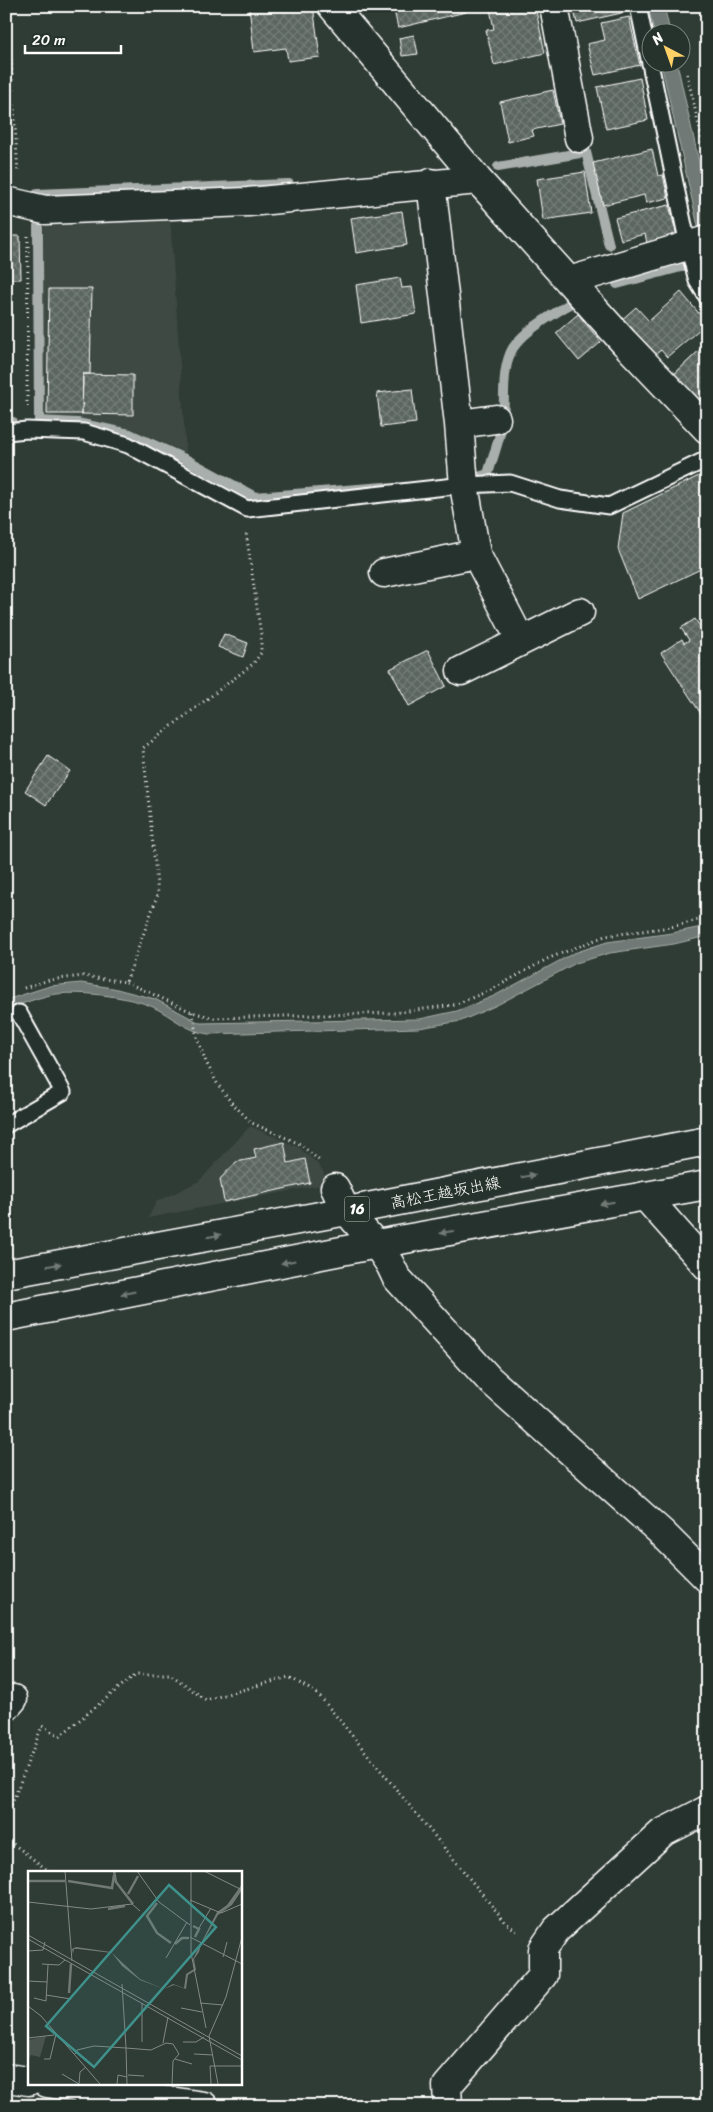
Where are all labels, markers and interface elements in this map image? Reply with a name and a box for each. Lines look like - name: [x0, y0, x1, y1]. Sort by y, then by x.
- scale bar: [25, 22, 121, 54]
- north arrow: [640, 22, 690, 72]
- text: N: [645, 26, 670, 52]
- text: 20 m: [32, 27, 66, 53]
- street label: 高松王越坂出線: [387, 1168, 503, 1217]
- one-way arrow: [521, 1172, 536, 1180]
- road number: 16: [344, 1196, 370, 1222]
- one-way arrow: [599, 1199, 615, 1207]
- one-way arrow: [439, 1228, 455, 1236]
- one-way arrow: [206, 1231, 222, 1239]
- one-way arrow: [280, 1258, 295, 1266]
- one-way arrow: [47, 1261, 63, 1269]
- one-way arrow: [120, 1289, 136, 1297]
- inset map: [28, 1871, 241, 2084]

